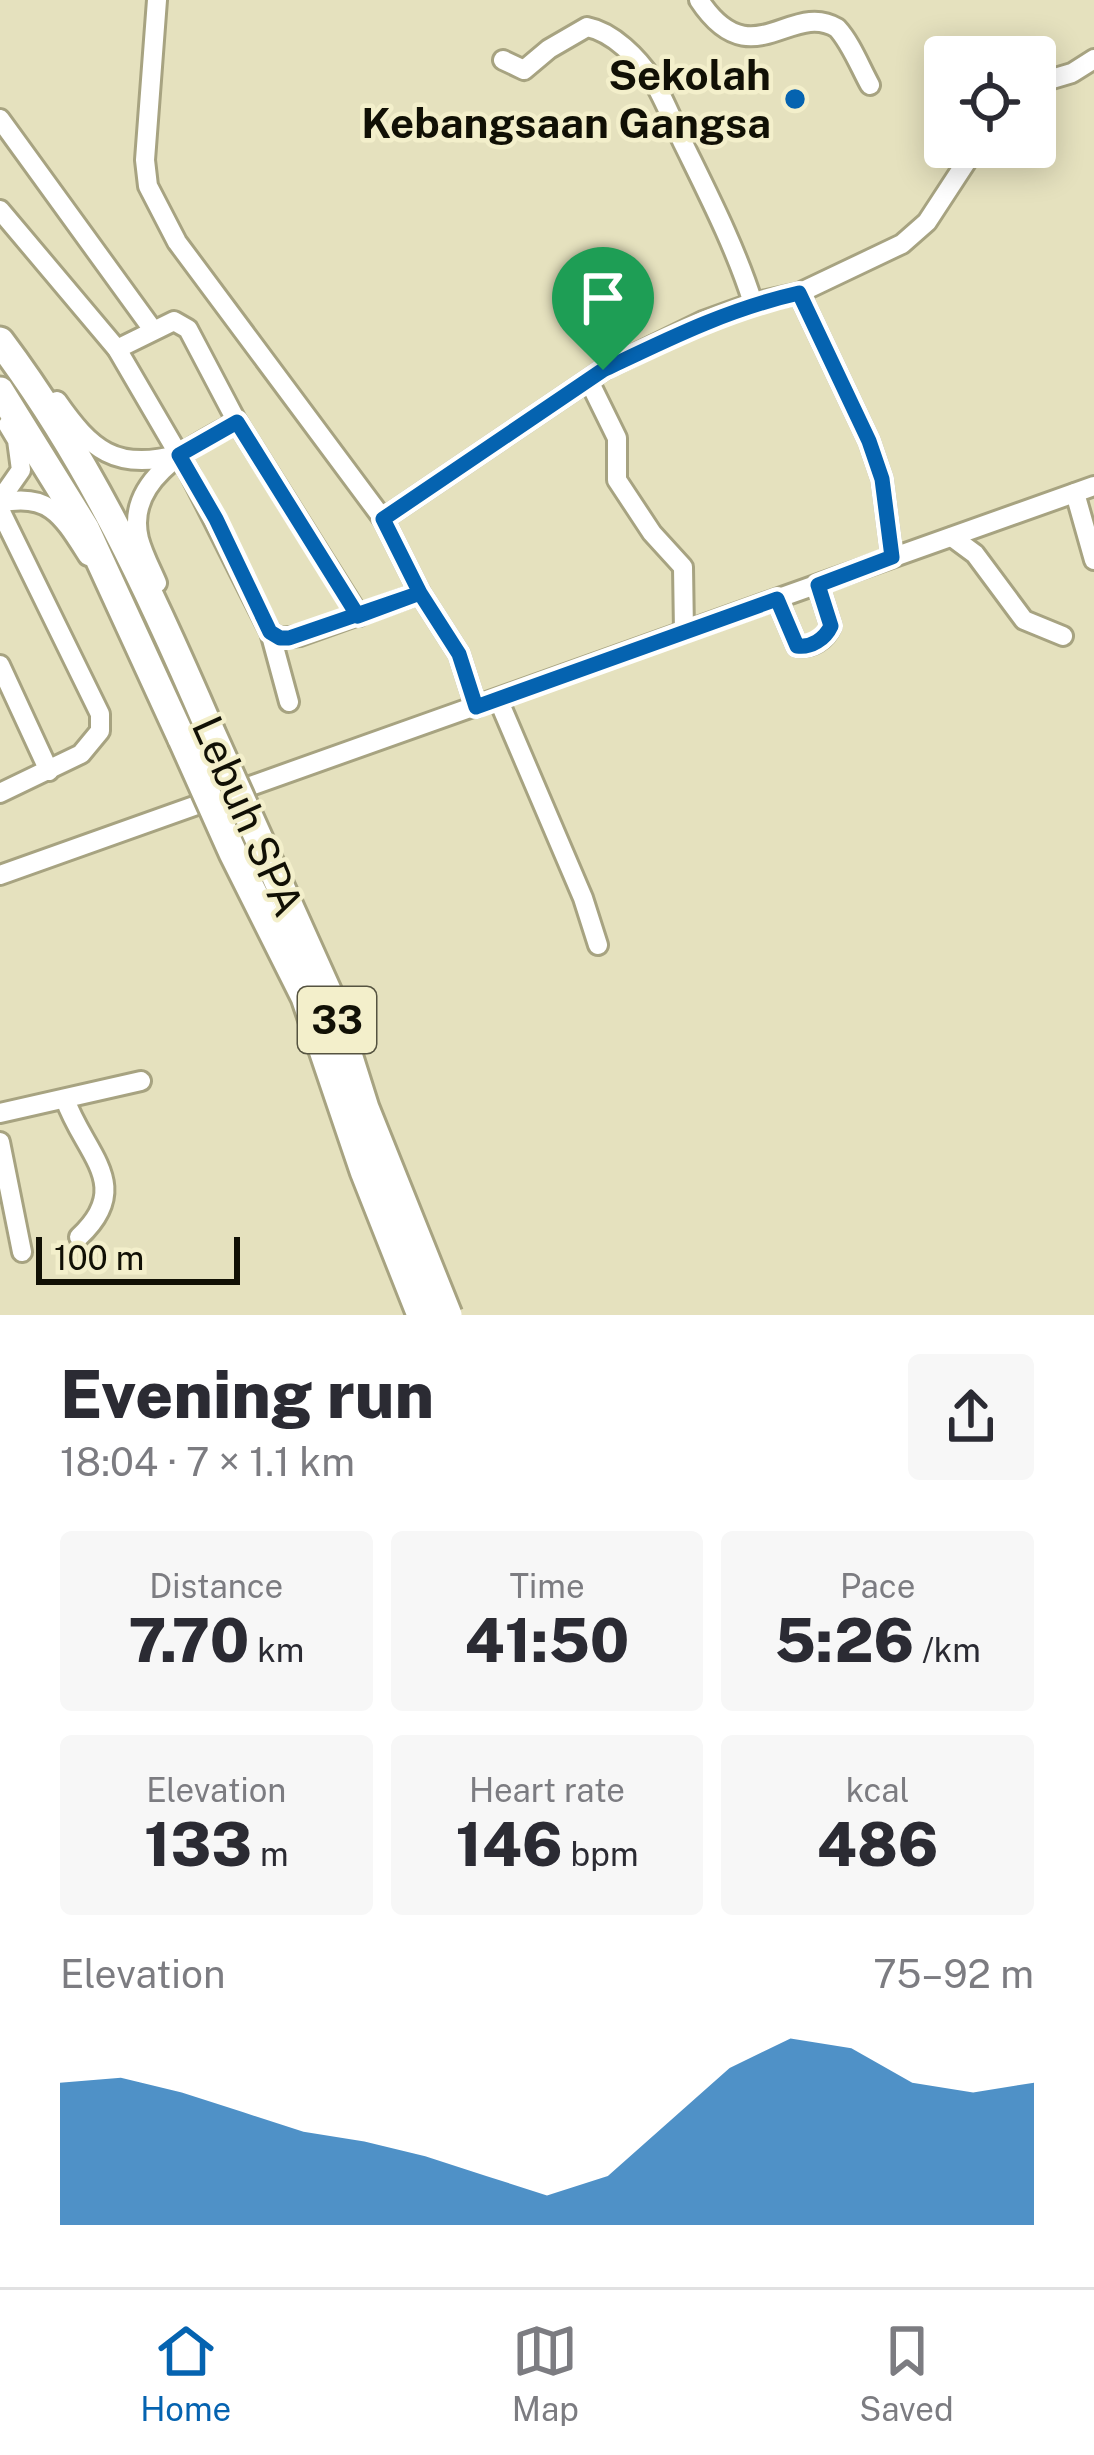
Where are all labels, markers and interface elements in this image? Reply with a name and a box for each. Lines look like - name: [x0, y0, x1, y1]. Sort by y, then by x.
- map controls: [924, 36, 1056, 168]
- button: locate: [924, 36, 1056, 168]
- place label: Sekolah Kebangsaan Gangsa: [361, 50, 771, 147]
- marker: Sekolah Kebangsaan Gangsa: [782, 86, 808, 112]
- pin: [552, 247, 654, 370]
- icon: arrive: [570, 265, 636, 331]
- street label: Lebuh SPA: [183, 708, 314, 923]
- road number: 33: [298, 987, 376, 1053]
- scale bar: [36, 1231, 240, 1284]
- text: 100 m: [54, 1239, 144, 1277]
- button: share: [908, 1354, 1034, 1480]
- text: Evening run: [60, 1355, 434, 1433]
- text: 18:04 · 7 × 1.1 km: [60, 1439, 355, 1485]
- text: Distance: [149, 1567, 283, 1605]
- text: Time: [509, 1567, 585, 1605]
- text: Pace: [840, 1567, 915, 1605]
- text: 7.70: [128, 1605, 249, 1676]
- text: 41:50: [465, 1605, 629, 1676]
- text: 5:26: [774, 1605, 914, 1676]
- text: km: [249, 1631, 304, 1669]
- text: /km: [914, 1631, 981, 1669]
- text: Elevation: [146, 1771, 286, 1809]
- text: Heart rate: [469, 1771, 625, 1809]
- text: kcal: [846, 1771, 910, 1809]
- text: 133: [144, 1809, 252, 1880]
- text: 146: [456, 1809, 563, 1880]
- text: 486: [817, 1809, 938, 1880]
- text: m: [252, 1835, 289, 1873]
- text: bpm: [563, 1835, 638, 1873]
- text: Elevation: [60, 1951, 226, 1997]
- text: 75–92 m: [873, 1951, 1034, 1997]
- tab: Home: [140, 2318, 231, 2428]
- tab: Map: [512, 2318, 579, 2428]
- tab: Saved: [859, 2318, 954, 2428]

